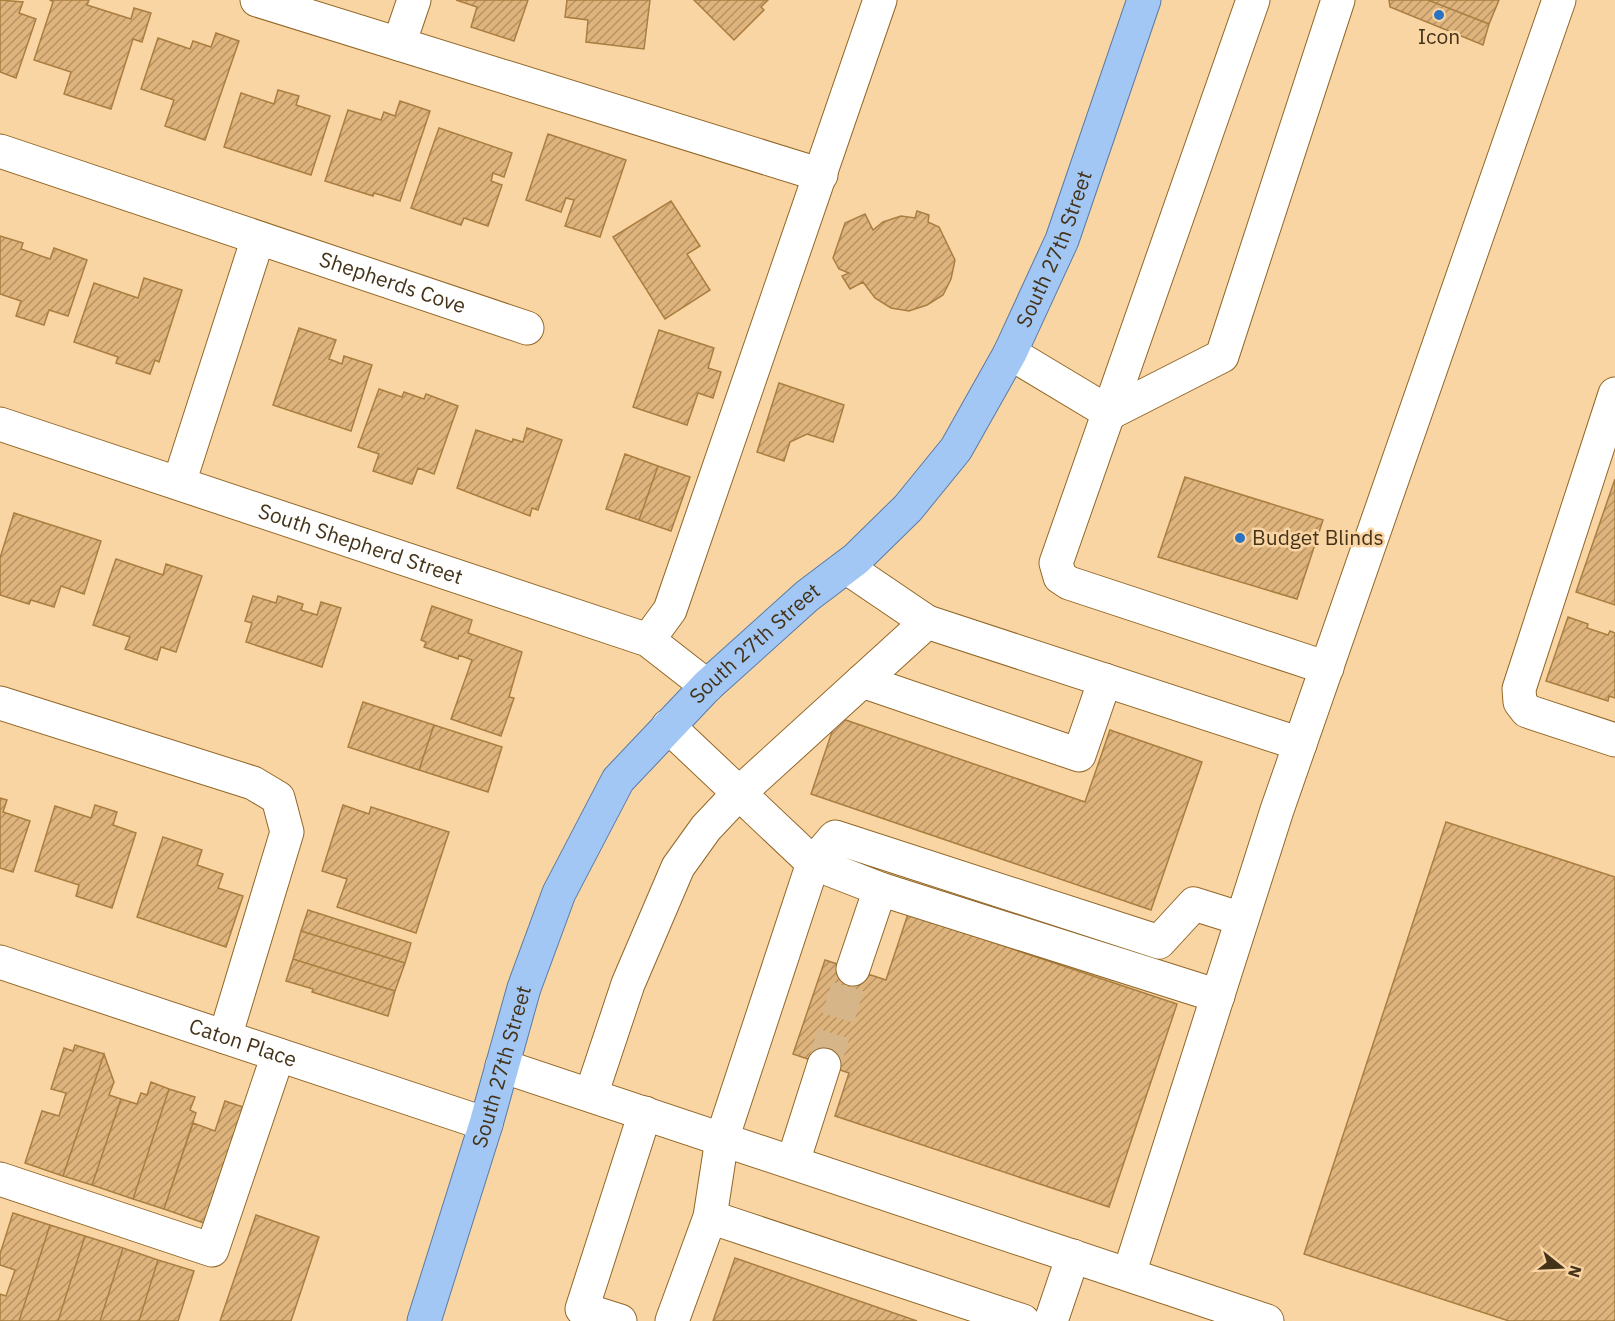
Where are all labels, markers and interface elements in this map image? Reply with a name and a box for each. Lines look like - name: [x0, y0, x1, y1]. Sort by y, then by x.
- marker: Icon: [1432, 8, 1446, 22]
- place label: Icon: [1418, 22, 1460, 50]
- street label: South 27th Street: [1009, 167, 1098, 332]
- street label: Shepherds Cove: [316, 244, 470, 319]
- street label: South Shepherd Street: [255, 496, 467, 590]
- place label: Budget Blinds: [1252, 523, 1384, 551]
- marker: Budget Blinds: [1233, 531, 1247, 545]
- street label: South 27th Street: [683, 576, 825, 709]
- street label: South 27th Street: [464, 982, 537, 1151]
- street label: Caton Place: [186, 1011, 301, 1073]
- north arrow: [1531, 1237, 1591, 1297]
- text: N: [1564, 1263, 1587, 1280]

